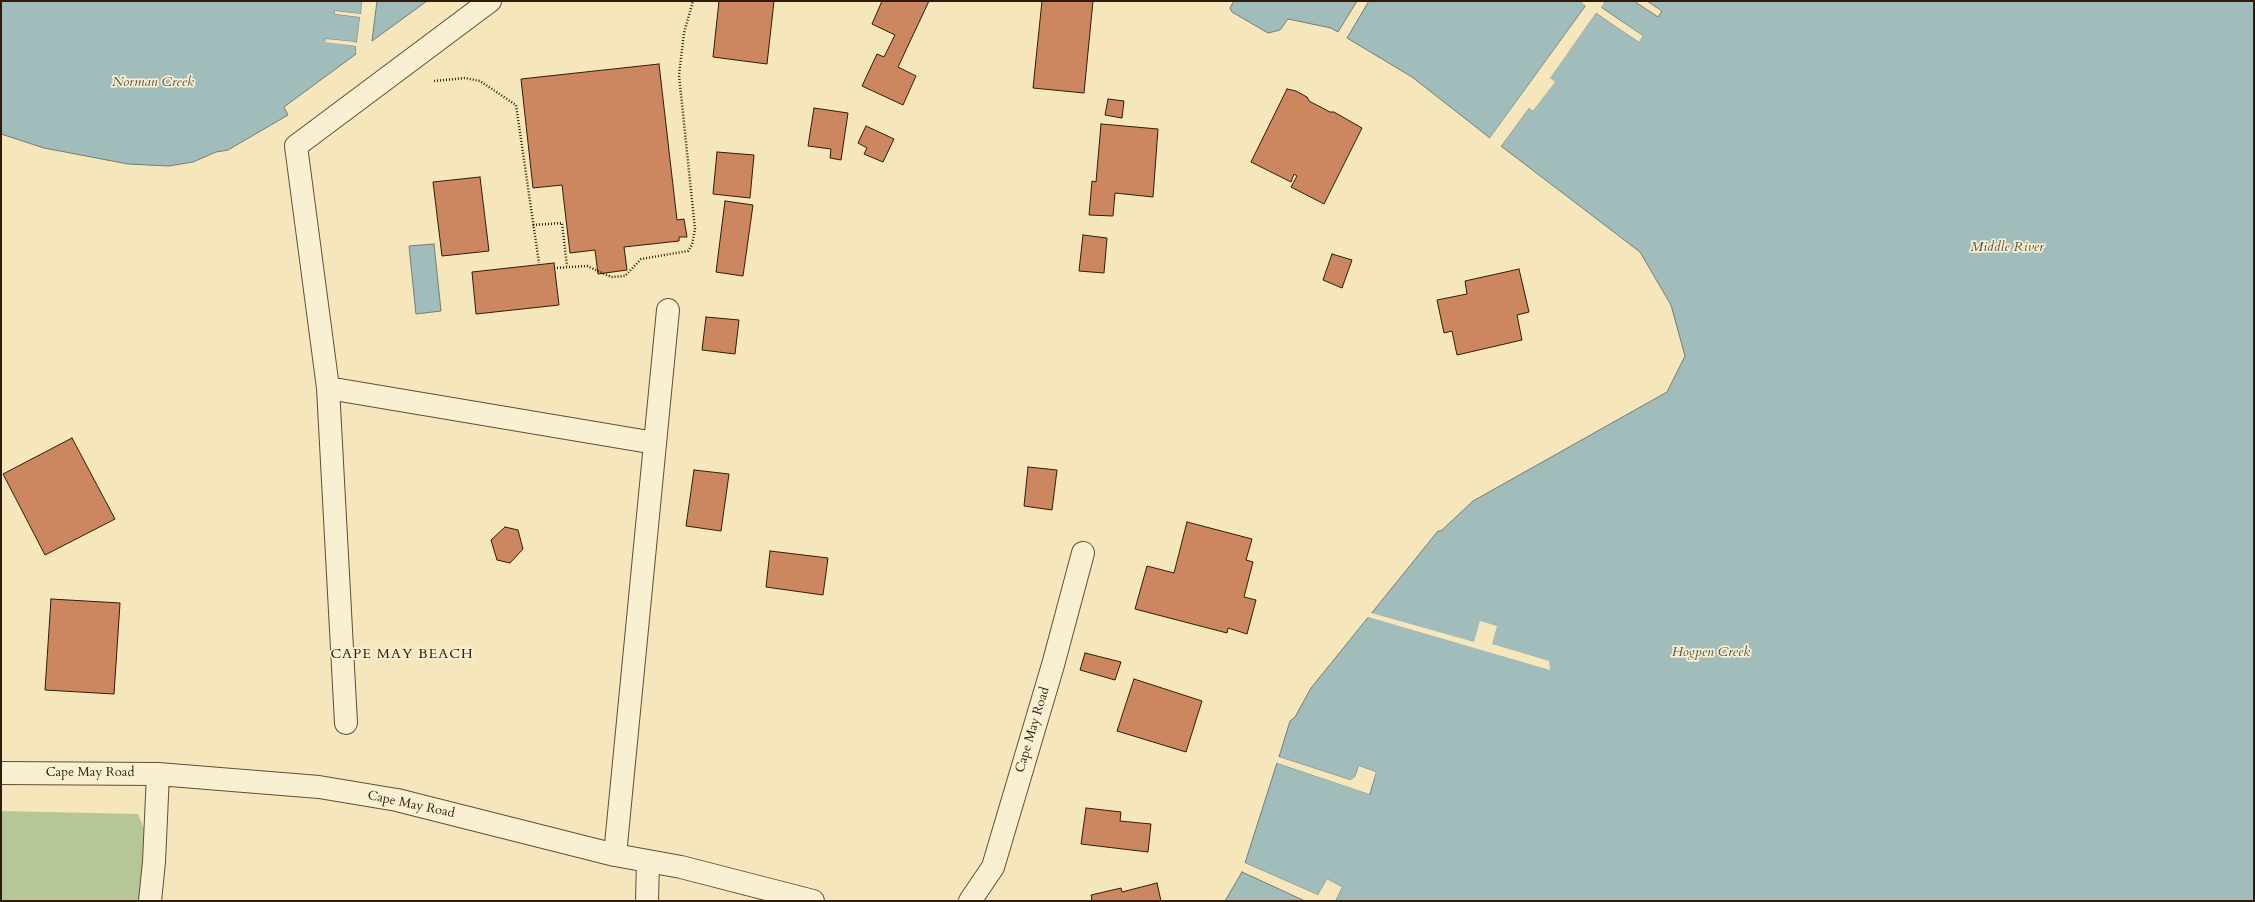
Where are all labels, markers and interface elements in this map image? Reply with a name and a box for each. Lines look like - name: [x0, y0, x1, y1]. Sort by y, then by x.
- water label: Norman Creek: [112, 75, 194, 91]
- water label: Middle River: [1970, 240, 2044, 256]
- water label: Hogpen Creek: [1672, 645, 1750, 661]
- district label: CAPE MAY BEACH: [330, 647, 474, 663]
- street label: Cape May Road: [1013, 685, 1053, 775]
- street label: Cape May Road: [46, 765, 134, 781]
- street label: Cape May Road: [366, 788, 456, 822]

